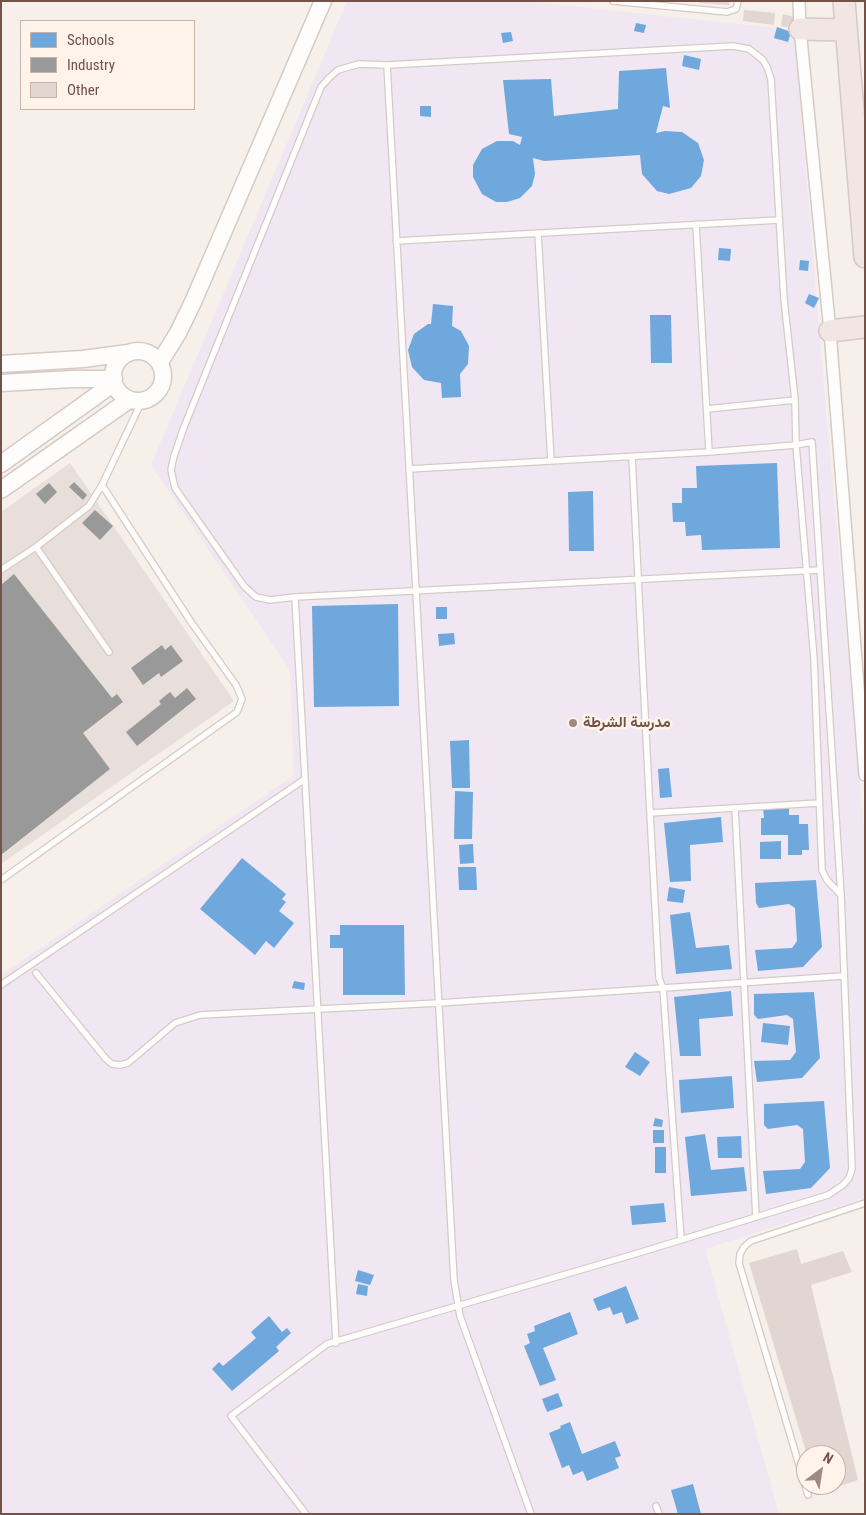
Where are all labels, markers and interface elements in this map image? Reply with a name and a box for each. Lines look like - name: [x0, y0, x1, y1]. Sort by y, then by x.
- legend: [20, 20, 195, 110]
- text: Schools: [67, 31, 114, 49]
- text: Industry: [67, 56, 115, 74]
- text: Other: [67, 81, 99, 99]
- place label: مدرسة الشرطة: [583, 714, 671, 732]
- marker: مدرسة الشرطة: [567, 717, 579, 729]
- north arrow: [796, 1445, 846, 1495]
- text: N: [820, 1449, 836, 1467]

